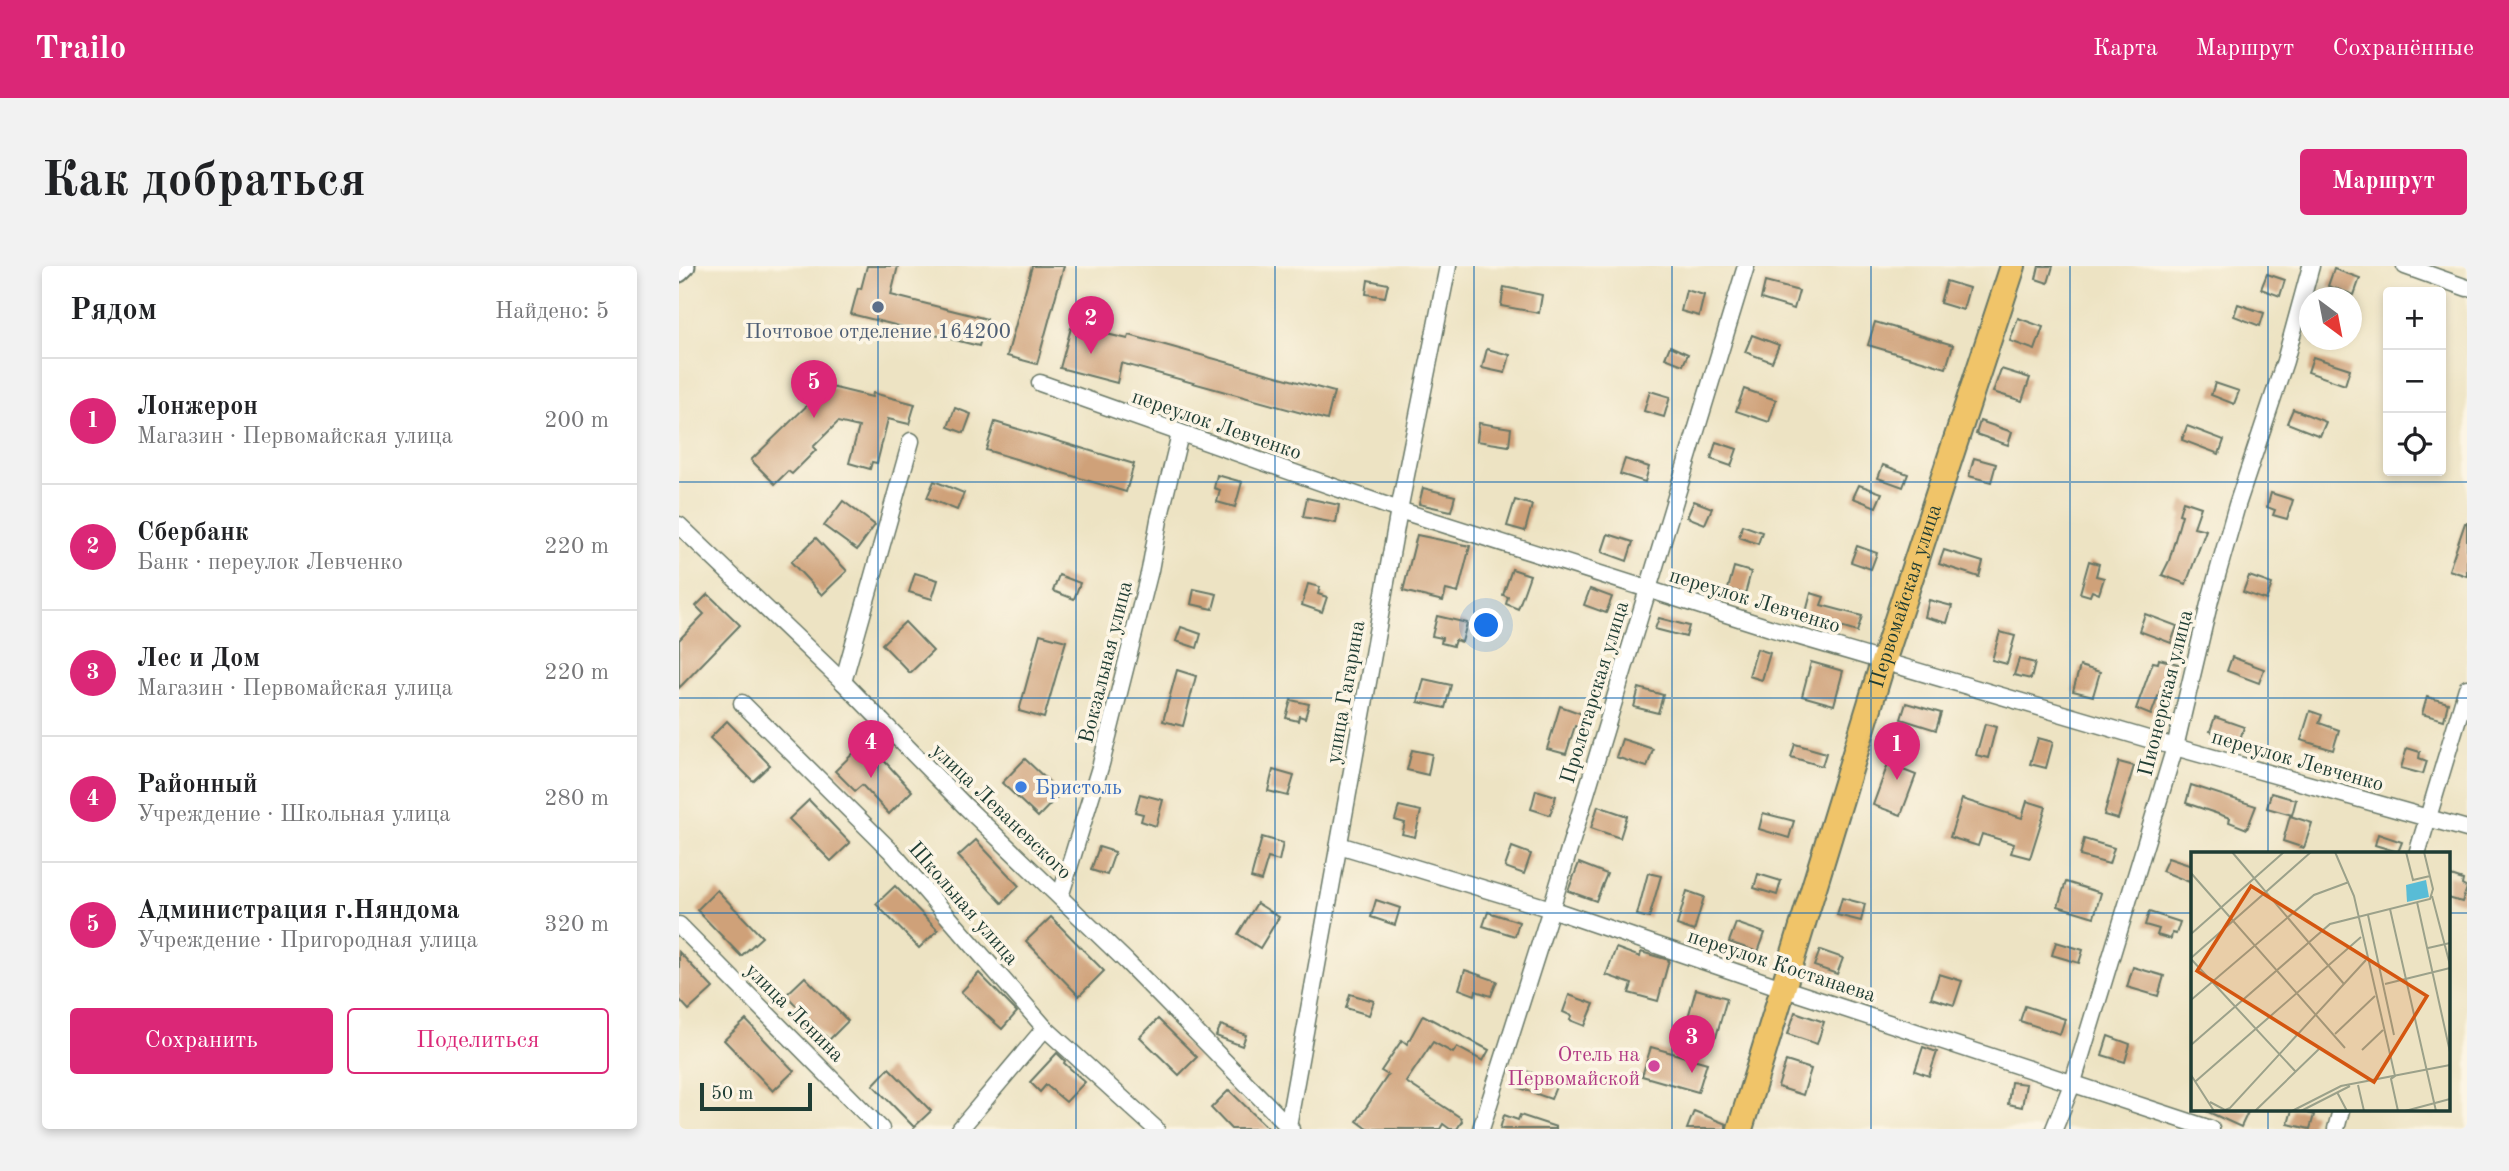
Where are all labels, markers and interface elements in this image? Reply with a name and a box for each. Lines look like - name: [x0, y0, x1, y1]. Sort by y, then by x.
- text: Trailo: [35, 33, 126, 66]
- text: Карта: [2093, 37, 2158, 61]
- text: Маршрут: [2196, 37, 2294, 61]
- text: Сохранённые: [2332, 37, 2474, 61]
- button: Маршрут: [2300, 149, 2467, 215]
- text: Как добраться: [42, 158, 366, 207]
- north arrow: [2299, 287, 2362, 350]
- map controls: [2383, 287, 2446, 476]
- button: +: [2383, 287, 2446, 350]
- text: Рядом: [70, 296, 157, 326]
- pin: 2: [1068, 296, 1114, 354]
- marker: Почтовое отделение 164200: [870, 299, 886, 315]
- text: Найдено: 5: [495, 300, 609, 323]
- place label: Почтовое отделение 164200: [745, 322, 1011, 343]
- button: −: [2383, 350, 2446, 413]
- pin: 5: [791, 360, 837, 418]
- street label: переулок Левченко: [1129, 387, 1304, 464]
- text: Лонжерон: [137, 394, 258, 420]
- text: 1: [86, 409, 100, 432]
- text: 200 m: [544, 409, 609, 432]
- button: locate: [2383, 413, 2446, 476]
- text: Магазин · Первомайская улица: [137, 425, 453, 448]
- street label: Первомайская улица: [1867, 502, 1946, 691]
- text: Сбербанк: [137, 520, 249, 546]
- text: 2: [86, 535, 100, 558]
- text: 220 m: [544, 535, 609, 558]
- text: Банк · переулок Левченко: [137, 551, 403, 574]
- street label: переулок Левченко: [1666, 565, 1843, 637]
- street label: Вокзальная улица: [1076, 579, 1137, 746]
- street label: Пролетарская улица: [1558, 599, 1633, 786]
- your location: [1469, 608, 1503, 642]
- street label: Пионерская улица: [2136, 608, 2197, 779]
- street label: улица Гагарина: [1324, 619, 1369, 766]
- text: Лес и Дом: [137, 646, 260, 672]
- text: 3: [86, 661, 100, 684]
- text: 220 m: [544, 661, 609, 684]
- text: Магазин · Первомайская улица: [137, 677, 453, 700]
- pin: 4: [848, 720, 894, 778]
- pin: 1: [1874, 722, 1920, 780]
- street label: переулок Левченко: [2209, 727, 2386, 796]
- street label: улица Леваневского: [927, 740, 1075, 884]
- text: Районный: [137, 772, 258, 798]
- place label: Бристоль: [1035, 778, 1122, 799]
- marker: Бристоль: [1013, 779, 1029, 795]
- text: 4: [86, 787, 100, 810]
- text: 280 m: [544, 787, 609, 810]
- text: Учреждение · Школьная улица: [137, 803, 451, 826]
- street label: Школьная улица: [904, 838, 1022, 970]
- inset map: [2191, 852, 2449, 1112]
- text: Администрация г.Няндома: [137, 898, 460, 924]
- text: 5: [86, 913, 100, 936]
- text: 320 m: [544, 913, 609, 936]
- street label: переулок Костанаева: [1685, 926, 1878, 1007]
- text: Учреждение · Пригородная улица: [137, 929, 478, 952]
- street label: улица Ленина: [740, 960, 847, 1067]
- button: Сохранить: [70, 1008, 333, 1074]
- button: Поделиться: [347, 1008, 609, 1074]
- pin: 3: [1669, 1015, 1715, 1073]
- place label: Отель на Первомайской: [1507, 1045, 1640, 1090]
- marker: Отель на Первомайской: [1646, 1058, 1662, 1074]
- scale bar: [700, 1080, 812, 1112]
- text: 50 m: [711, 1085, 753, 1104]

